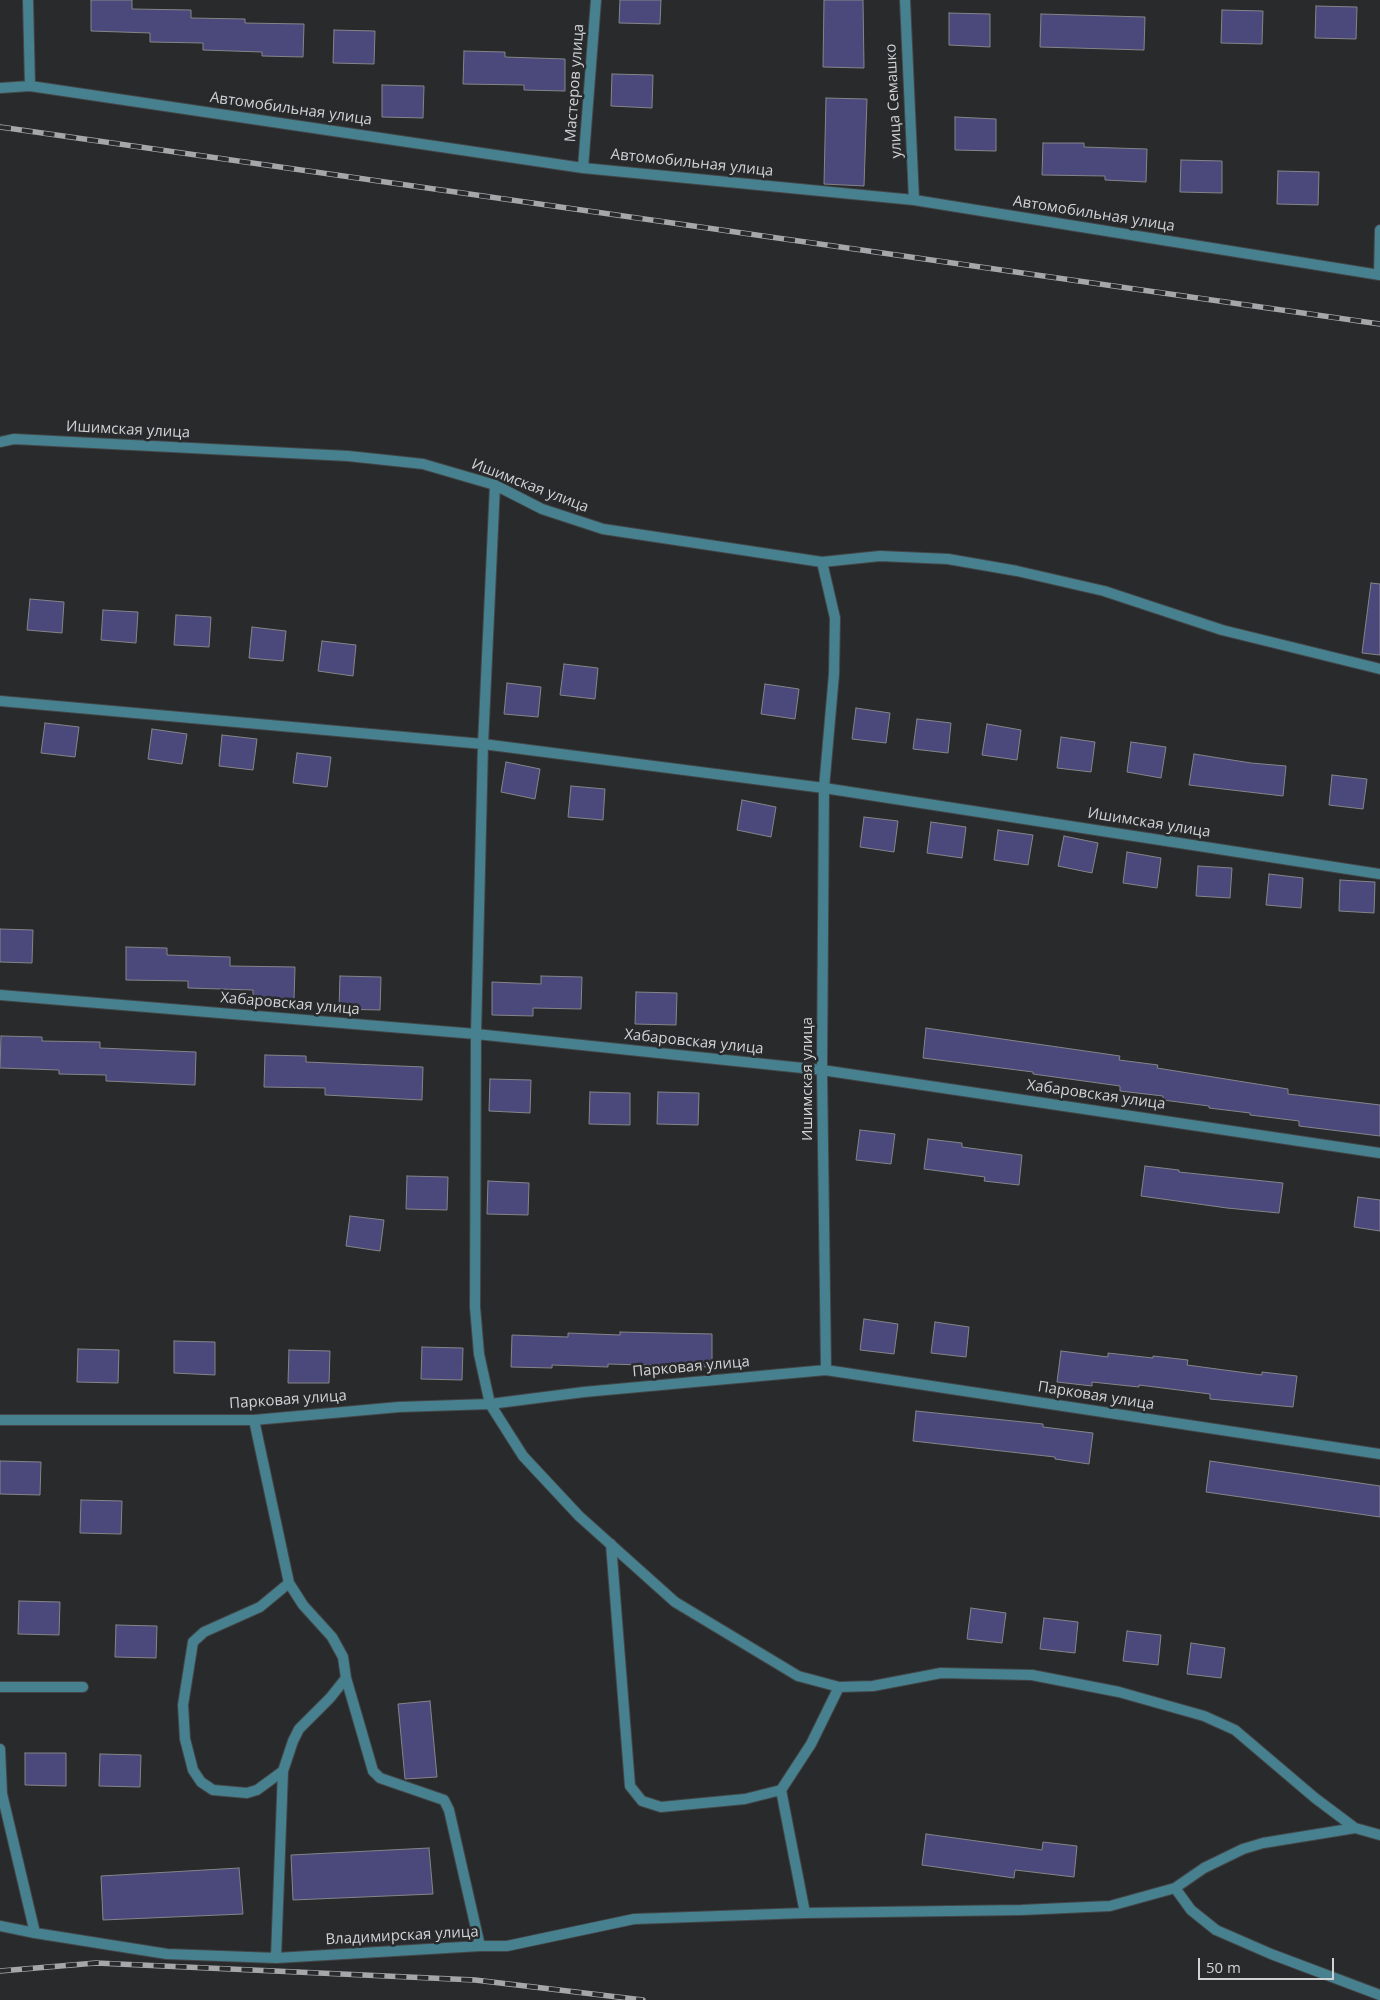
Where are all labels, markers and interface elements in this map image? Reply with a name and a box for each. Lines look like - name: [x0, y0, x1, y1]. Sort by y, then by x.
- street label: Мастеров улица: [562, 23, 588, 143]
- street label: улица Семашко: [882, 43, 906, 159]
- street label: Автомобильная улица: [209, 89, 373, 129]
- street label: Автомобильная улица: [610, 146, 774, 180]
- street label: Автомобильная улица: [1012, 192, 1176, 236]
- street label: Ишимская улица: [66, 418, 190, 442]
- street label: Ишимская улица: [469, 455, 591, 517]
- street label: Ишимская улица: [1086, 804, 1212, 842]
- street label: Хабаровская улица: [220, 989, 360, 1019]
- street label: Ишимская улица: [799, 1017, 817, 1141]
- street label: Хабаровская улица: [623, 1026, 765, 1058]
- street label: Хабаровская улица: [1025, 1076, 1167, 1114]
- street label: Парковая улица: [632, 1353, 750, 1381]
- street label: Парковая улица: [1036, 1378, 1156, 1414]
- street label: Парковая улица: [229, 1387, 347, 1413]
- street label: Владимирская улица: [325, 1923, 479, 1949]
- scale bar: [1200, 1948, 1336, 1980]
- text: 50 m: [1206, 1957, 1241, 1977]

